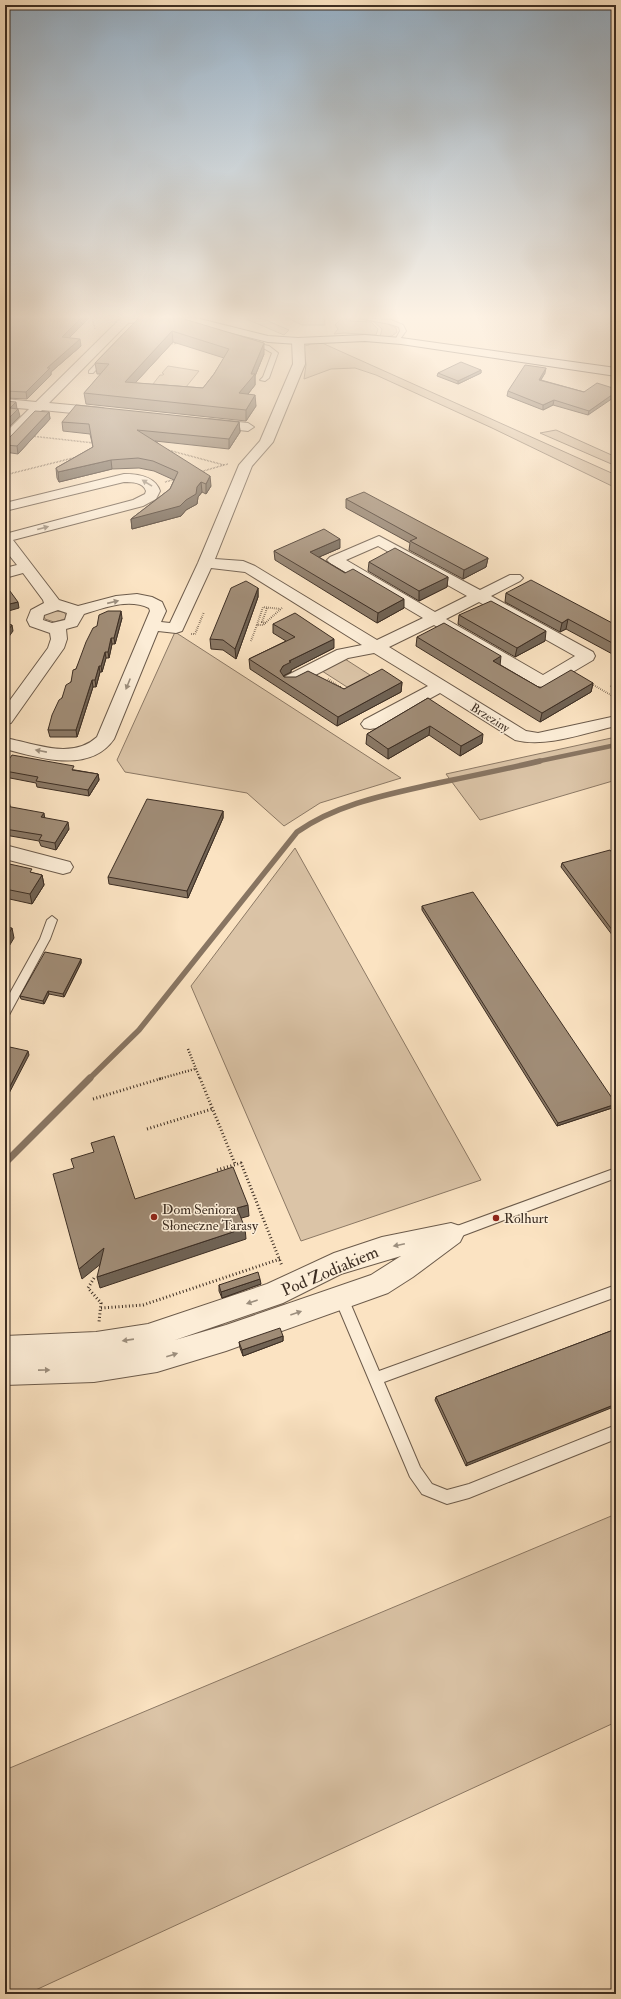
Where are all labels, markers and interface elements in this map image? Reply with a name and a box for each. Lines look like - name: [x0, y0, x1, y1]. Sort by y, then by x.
- one-way arrow: [141, 480, 152, 487]
- one-way arrow: [37, 525, 49, 531]
- one-way arrow: [107, 599, 119, 605]
- one-way arrow: [124, 678, 130, 690]
- street label: Brzeziny: [468, 700, 513, 736]
- one-way arrow: [35, 747, 47, 753]
- place label: Dom Seniora Słoneczne Tarasy: [162, 1201, 259, 1235]
- place label: Rolhurt: [504, 1210, 549, 1227]
- marker: Dom Seniora Słoneczne Tarasy: [149, 1212, 159, 1222]
- marker: Rolhurt: [491, 1213, 501, 1223]
- street label: Pod Zodiakiem: [278, 1241, 382, 1301]
- one-way arrow: [393, 1242, 405, 1248]
- one-way arrow: [246, 1299, 258, 1305]
- one-way arrow: [290, 1310, 302, 1316]
- one-way arrow: [122, 1337, 134, 1343]
- one-way arrow: [167, 1351, 179, 1357]
- one-way arrow: [38, 1367, 51, 1373]

